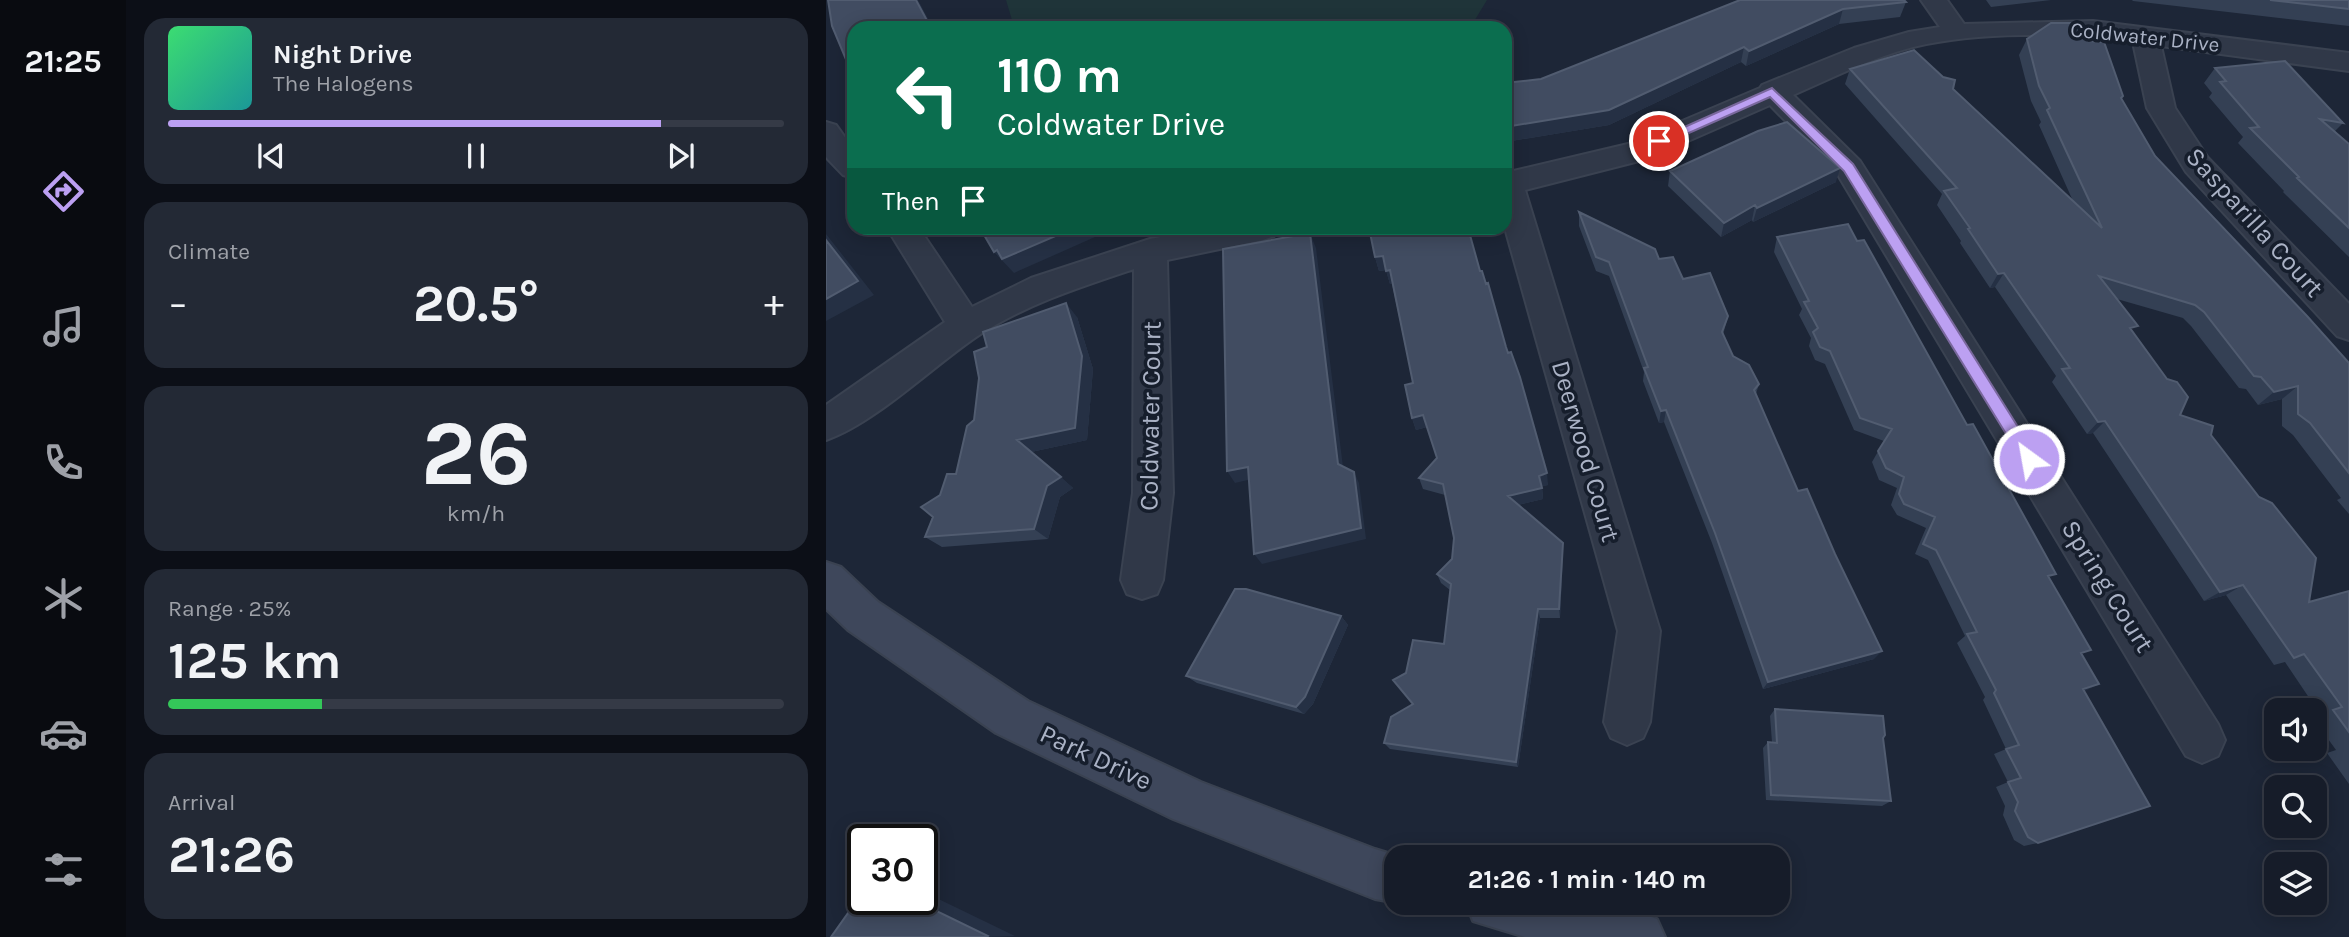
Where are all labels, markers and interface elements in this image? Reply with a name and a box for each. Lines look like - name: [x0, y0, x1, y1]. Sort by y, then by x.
- street label: Coldwater Drive: [2069, 17, 2221, 57]
- text: Night Drive: [273, 39, 412, 70]
- text: 21:25: [24, 43, 102, 80]
- text: 110 m: [997, 47, 1122, 104]
- icon: left: [882, 49, 973, 140]
- text: The Halogens: [273, 70, 413, 97]
- text: Coldwater Drive: [997, 106, 1225, 143]
- pin: [1629, 111, 1689, 171]
- icon: arrive: [1640, 122, 1678, 160]
- icon: previous: [252, 137, 290, 175]
- icon: pause: [457, 137, 495, 175]
- icon: next: [662, 137, 700, 175]
- street label: Sasparilla Court: [2179, 141, 2330, 304]
- icon: directions: [39, 167, 88, 216]
- icon: arrive: [954, 182, 992, 220]
- text: Then: [882, 186, 940, 217]
- text: Climate: [168, 238, 250, 265]
- text: 20.5°: [413, 273, 539, 334]
- text: −: [168, 281, 188, 326]
- text: +: [764, 281, 784, 326]
- icon: music: [39, 302, 88, 351]
- street label: Coldwater Court: [1133, 321, 1168, 511]
- street label: Deerwood Court: [1545, 357, 1626, 546]
- text: 26: [421, 401, 531, 507]
- position arrow: [1992, 422, 2066, 496]
- icon: phone: [39, 438, 88, 487]
- text: km/h: [447, 500, 505, 527]
- street label: Spring Court: [2055, 515, 2160, 658]
- icon: climate: [39, 574, 88, 623]
- text: Range · 25%: [168, 595, 291, 622]
- text: 125 km: [168, 630, 342, 691]
- map controls: [2264, 698, 2327, 915]
- button: sound: [2264, 698, 2327, 761]
- icon: car: [39, 709, 88, 758]
- street label: Park Drive: [1035, 718, 1157, 797]
- button: search: [2264, 775, 2327, 838]
- text: Arrival: [168, 789, 235, 816]
- text: 21:26: [168, 824, 295, 885]
- speed limit sign: 30: [847, 824, 938, 915]
- icon: filters: [39, 845, 88, 894]
- button: layers: [2264, 852, 2327, 915]
- text: 21:26 · 1 min · 140 m: [1468, 864, 1706, 895]

